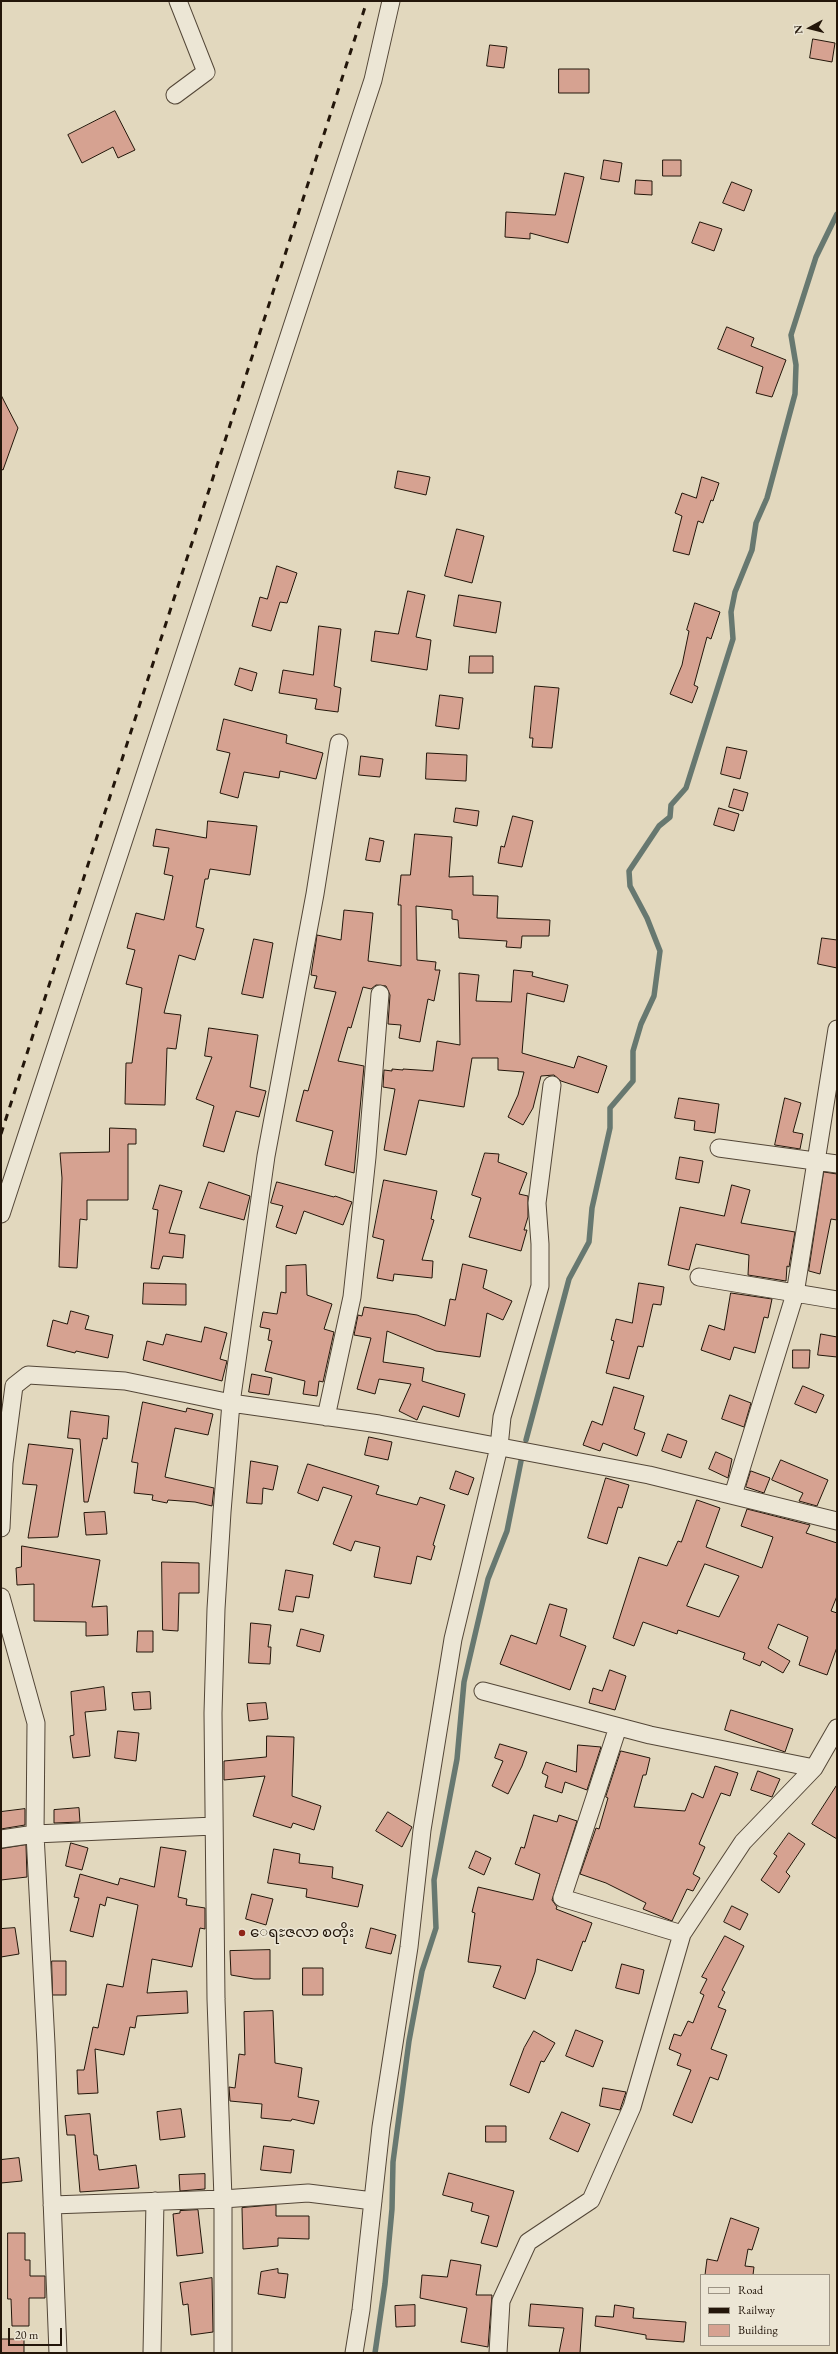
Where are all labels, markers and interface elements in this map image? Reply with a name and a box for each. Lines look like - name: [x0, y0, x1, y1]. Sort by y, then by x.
- north arrow: [790, 8, 830, 48]
- text: N: [791, 24, 806, 35]
- place label: ေရႊဇလာ စတိုး: [250, 1924, 354, 1942]
- marker: ေရႊဇလာ စတိုး: [237, 1928, 247, 1938]
- legend: [700, 2274, 830, 2346]
- text: Road: [738, 2282, 763, 2298]
- text: Railway: [738, 2302, 775, 2318]
- scale bar: [10, 2320, 64, 2346]
- text: Building: [738, 2322, 778, 2338]
- text: 20 m: [15, 2327, 38, 2343]

